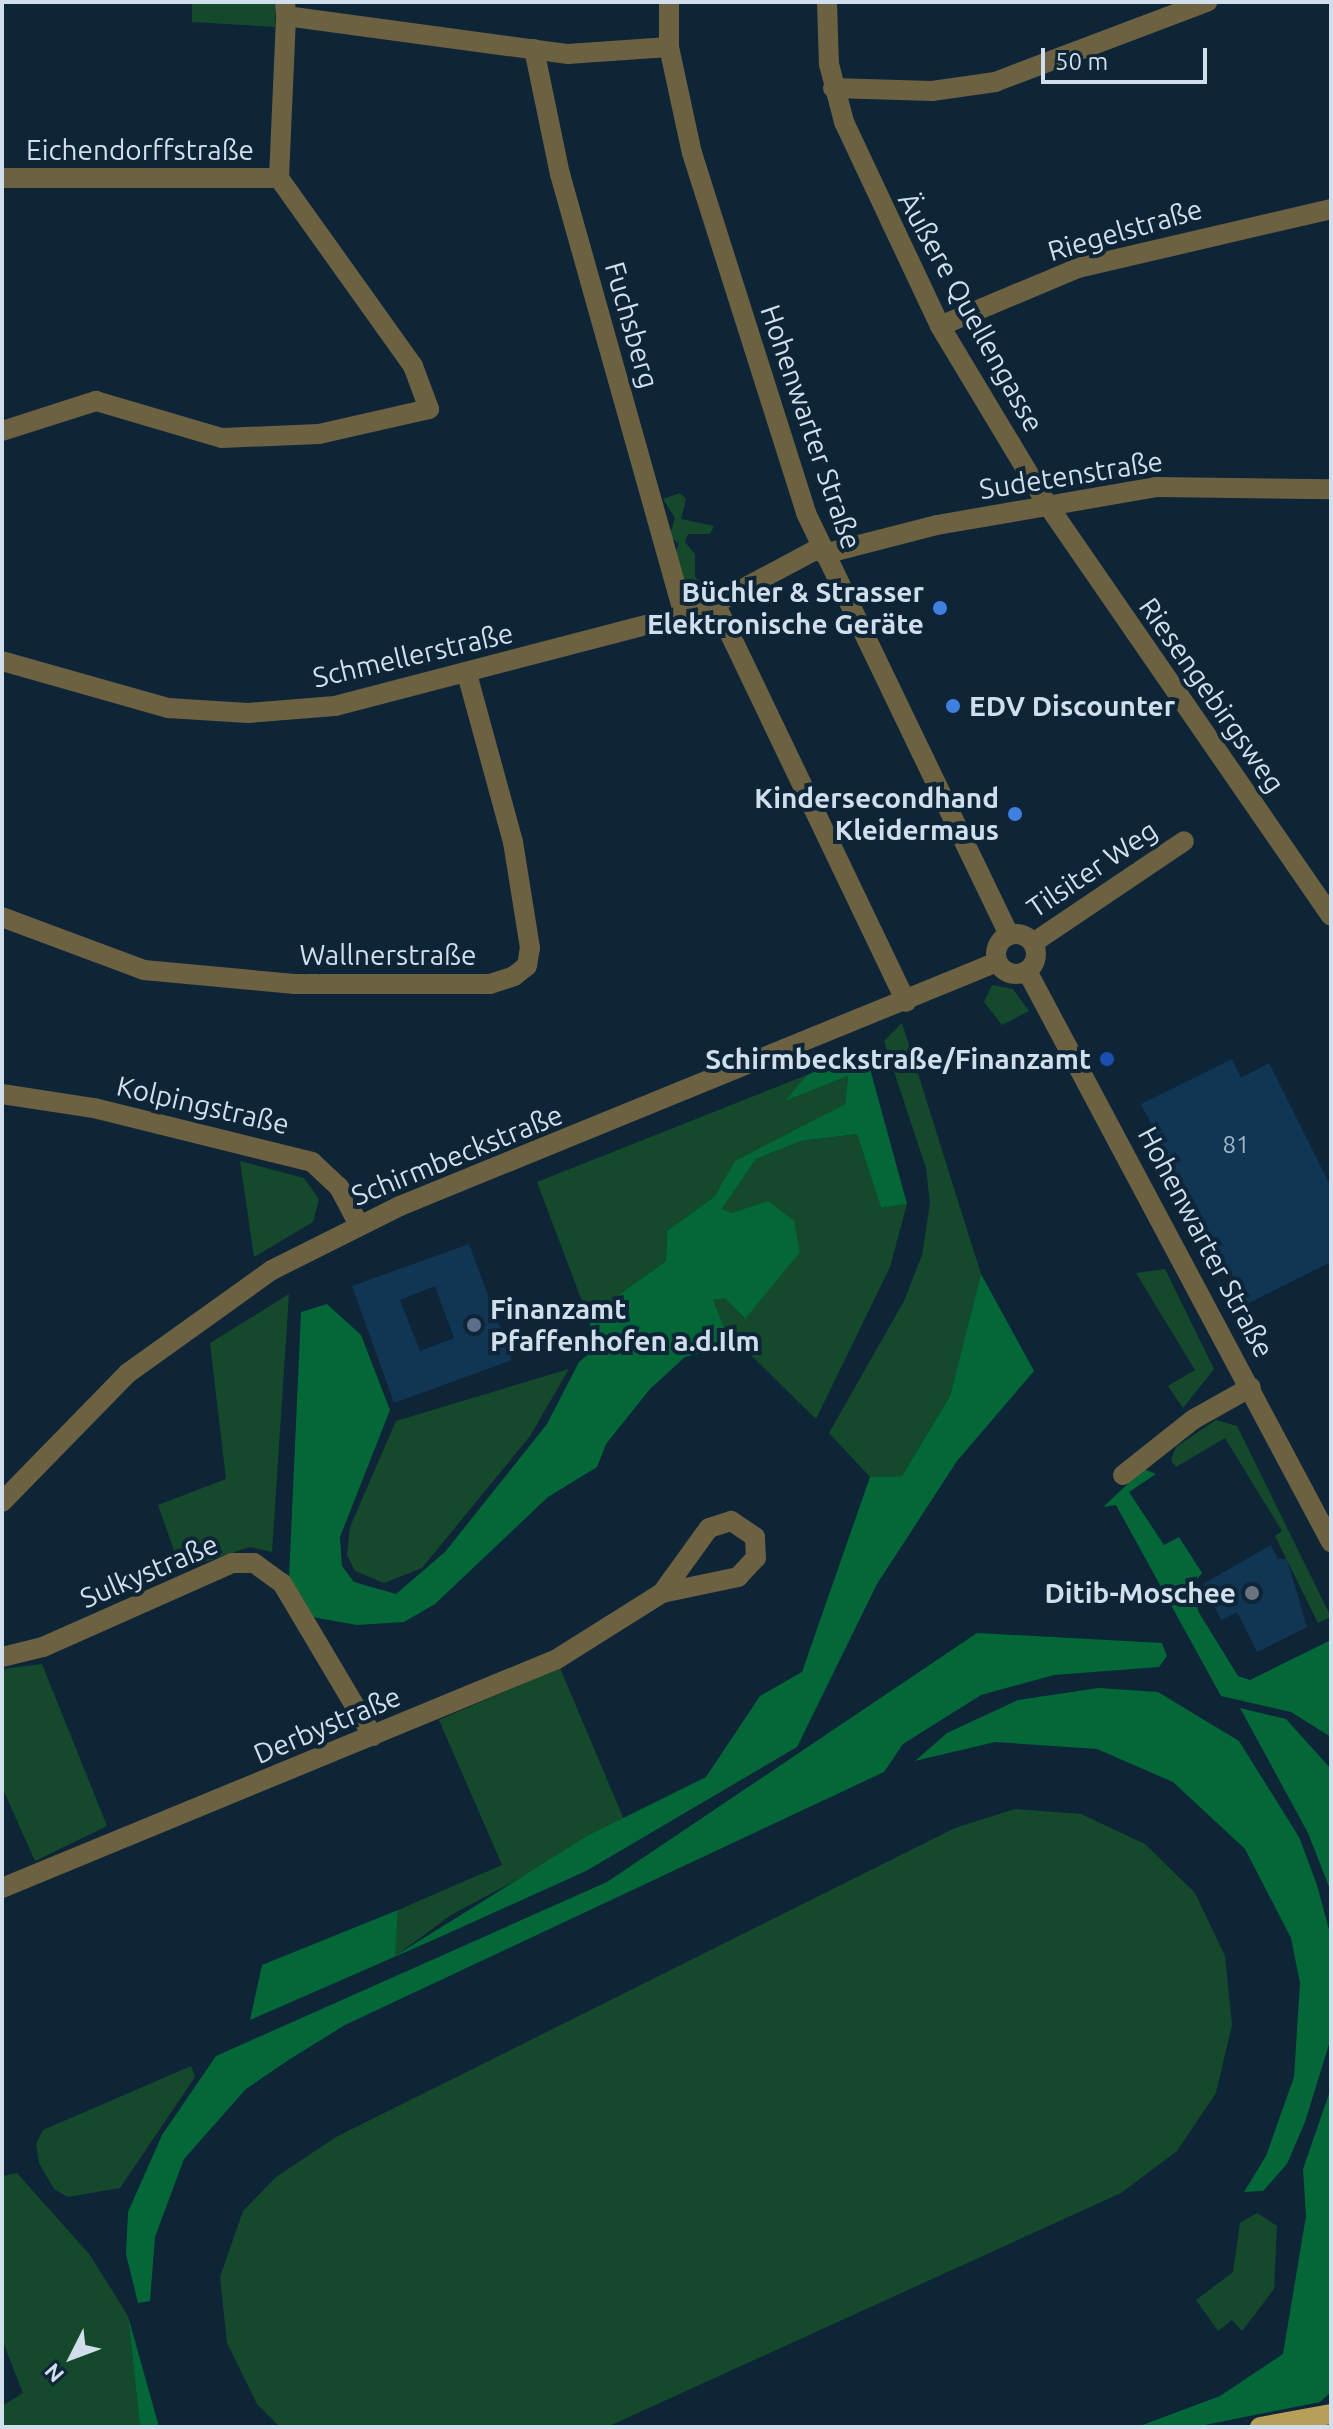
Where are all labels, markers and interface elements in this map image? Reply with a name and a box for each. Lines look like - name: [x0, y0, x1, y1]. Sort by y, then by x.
- scale bar: [1045, 32, 1211, 82]
- text: 50 m: [1055, 48, 1108, 75]
- street label: Eichendorffstraße: [26, 133, 254, 167]
- street label: Äußere Quellengasse: [891, 186, 1051, 438]
- street label: Riegelstraße: [1044, 192, 1206, 268]
- street label: Fuchsberg: [598, 258, 666, 392]
- street label: Hohenwarter Straße: [753, 300, 869, 554]
- street label: Sudetenstraße: [977, 444, 1165, 506]
- place label: Büchler & Strasser Elektronische Geräte: [647, 575, 924, 641]
- street label: Riesengebirgsweg: [1132, 591, 1292, 799]
- marker: Büchler & Strasser Elektronische Geräte: [931, 599, 949, 617]
- street label: Schmellerstraße: [310, 616, 516, 694]
- place label: EDV Discounter: [969, 689, 1175, 723]
- marker: EDV Discounter: [944, 697, 962, 715]
- place label: Kindersecondhand Kleidermaus: [754, 781, 999, 847]
- marker: Kindersecondhand Kleidermaus: [1006, 805, 1024, 823]
- street label: Tilsiter Weg: [1021, 813, 1163, 925]
- street label: Wallnerstraße: [300, 938, 476, 972]
- place label: Schirmbeckstraße/Finanzamt: [705, 1042, 1091, 1076]
- marker: Schirmbeckstraße/Finanzamt: [1098, 1050, 1116, 1068]
- street label: Kolpingstraße: [113, 1069, 293, 1141]
- street label: Schirmbeckstraße: [347, 1097, 567, 1213]
- street label: Hohenwarter Straße: [1131, 1121, 1281, 1363]
- house number: 81: [1222, 1131, 1250, 1159]
- place label: Finanzamt Pfaffenhofen a.d.Ilm: [490, 1292, 760, 1358]
- marker: Finanzamt Pfaffenhofen a.d.Ilm: [465, 1316, 483, 1334]
- street label: Sulkystraße: [75, 1527, 223, 1615]
- place label: Ditib-Moschee: [1044, 1576, 1236, 1610]
- marker: Ditib-Moschee: [1243, 1584, 1261, 1602]
- street label: Derbystraße: [249, 1679, 405, 1771]
- north arrow: [32, 2317, 112, 2397]
- text: N: [39, 2359, 69, 2388]

